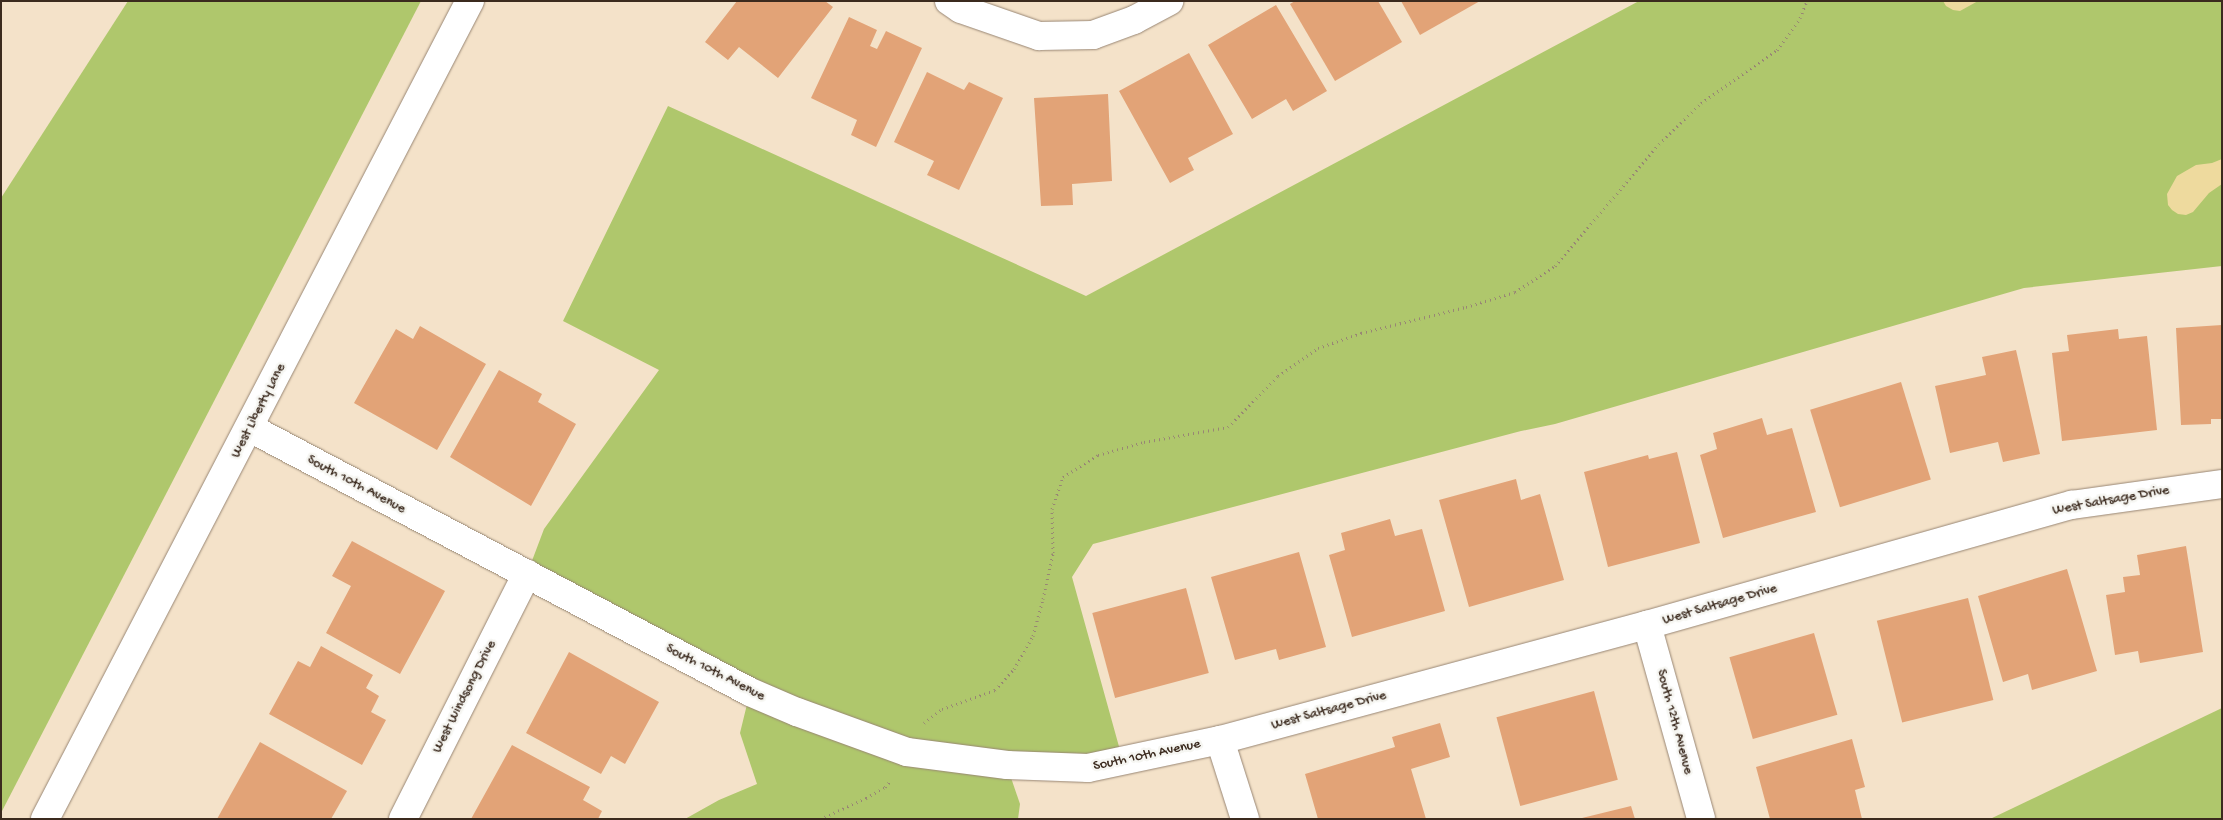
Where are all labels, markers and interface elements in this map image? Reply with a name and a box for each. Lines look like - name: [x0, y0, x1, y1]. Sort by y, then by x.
- street label: West Liberty Lane: [228, 361, 290, 461]
- street label: South 10th Avenue: [304, 452, 408, 518]
- street label: West Saltsage Drive: [2051, 482, 2171, 520]
- street label: West Saltsage Drive: [1661, 581, 1779, 629]
- street label: West Windsong Drive: [429, 638, 501, 756]
- street label: South 10th Avenue: [663, 641, 767, 705]
- street label: South 12th Avenue: [1652, 668, 1696, 776]
- street label: West Saltsage Drive: [1270, 688, 1388, 734]
- street label: South 10th Avenue: [1092, 736, 1202, 776]

